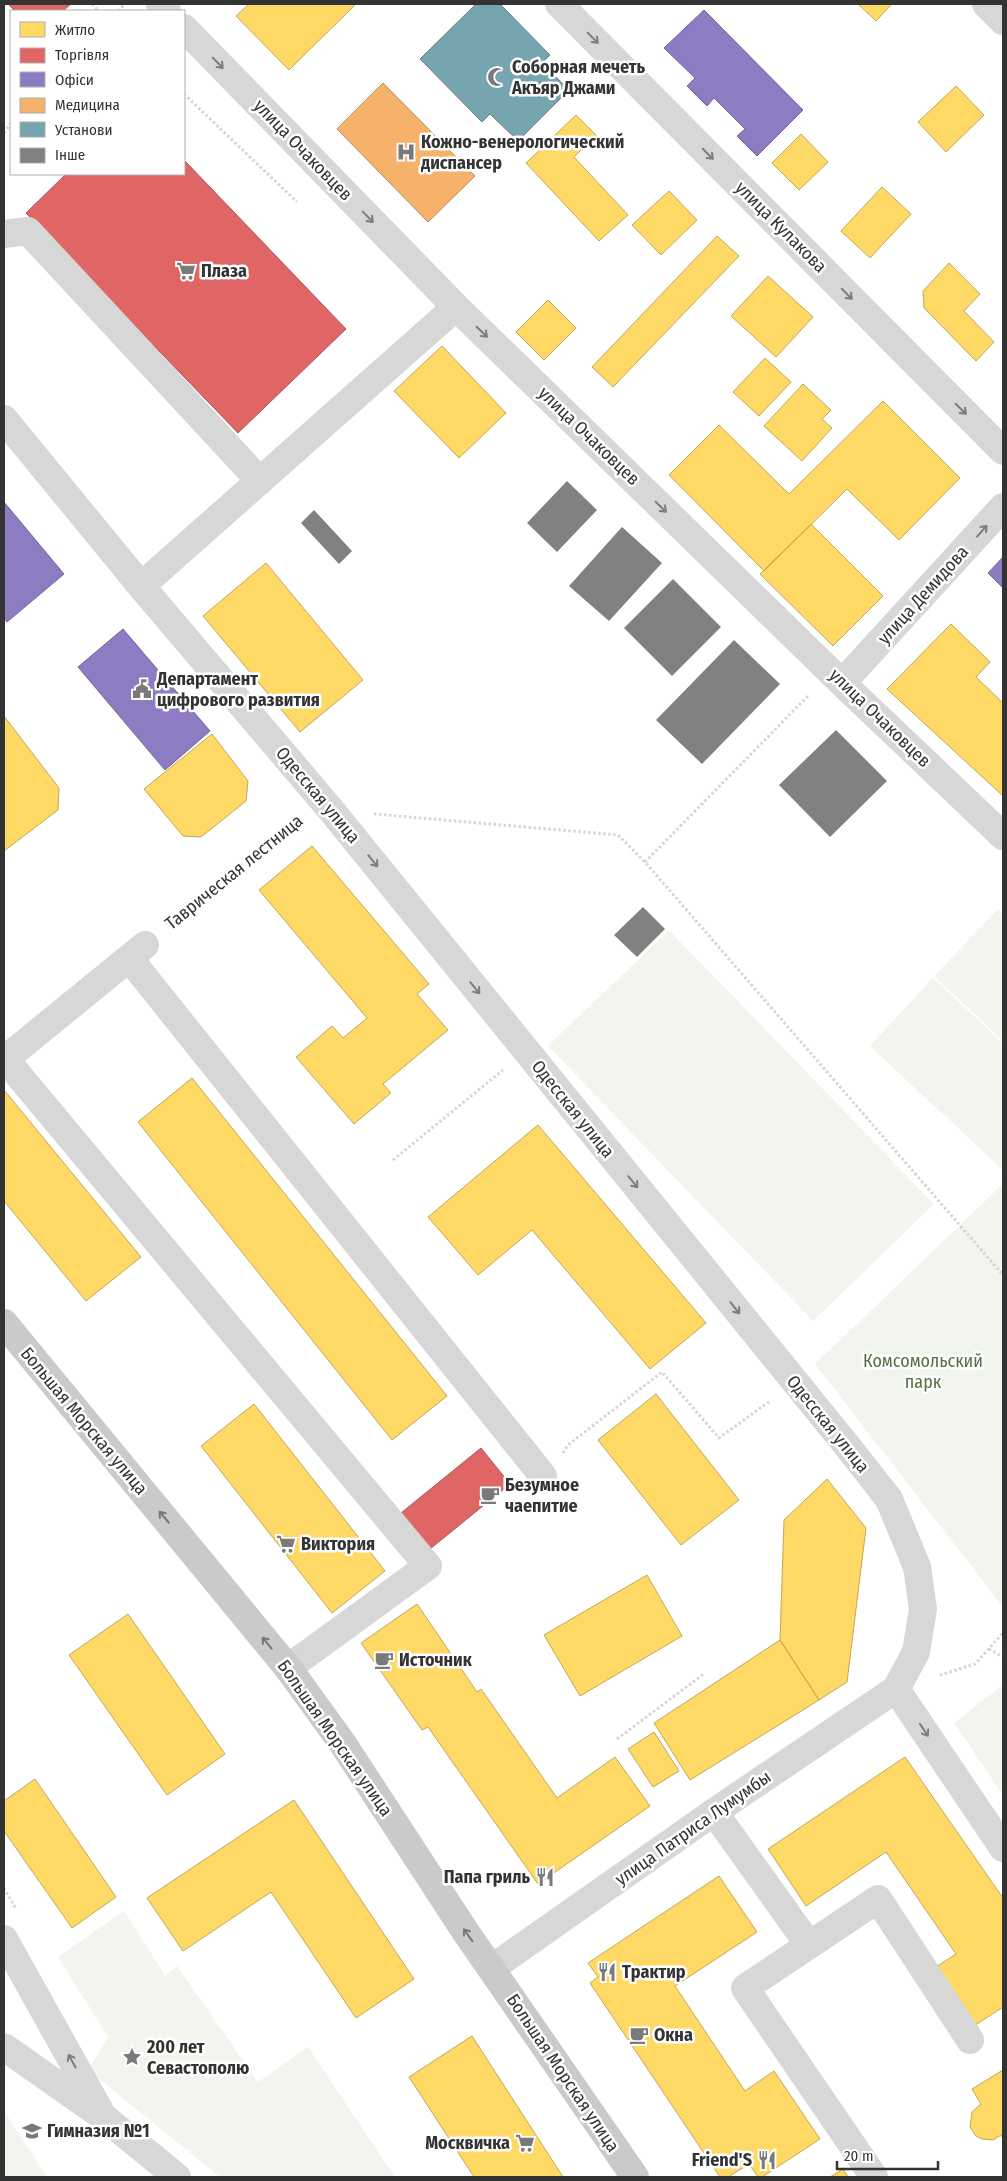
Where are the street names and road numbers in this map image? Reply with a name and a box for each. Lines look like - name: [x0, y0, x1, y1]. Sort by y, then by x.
- street label: улица Очаковцев: [249, 95, 357, 205]
- street label: улица Кулакова: [731, 177, 831, 277]
- street label: улица Очаковцев: [534, 382, 644, 490]
- street label: улица Демидова: [873, 541, 973, 649]
- street label: улица Очаковцев: [825, 664, 935, 772]
- street label: Одесская улица: [271, 742, 365, 848]
- street label: Таврическая лестница: [161, 810, 307, 934]
- street label: Одесская улица: [527, 1056, 619, 1162]
- street label: Большая Морская улица: [16, 1343, 152, 1499]
- street label: Одесская улица: [782, 1371, 874, 1477]
- street label: Большая Морская улица: [273, 1656, 397, 1821]
- street label: улица Патриса Лумумбы: [611, 1766, 775, 1890]
- street label: Большая Морская улица: [502, 1990, 624, 2156]

